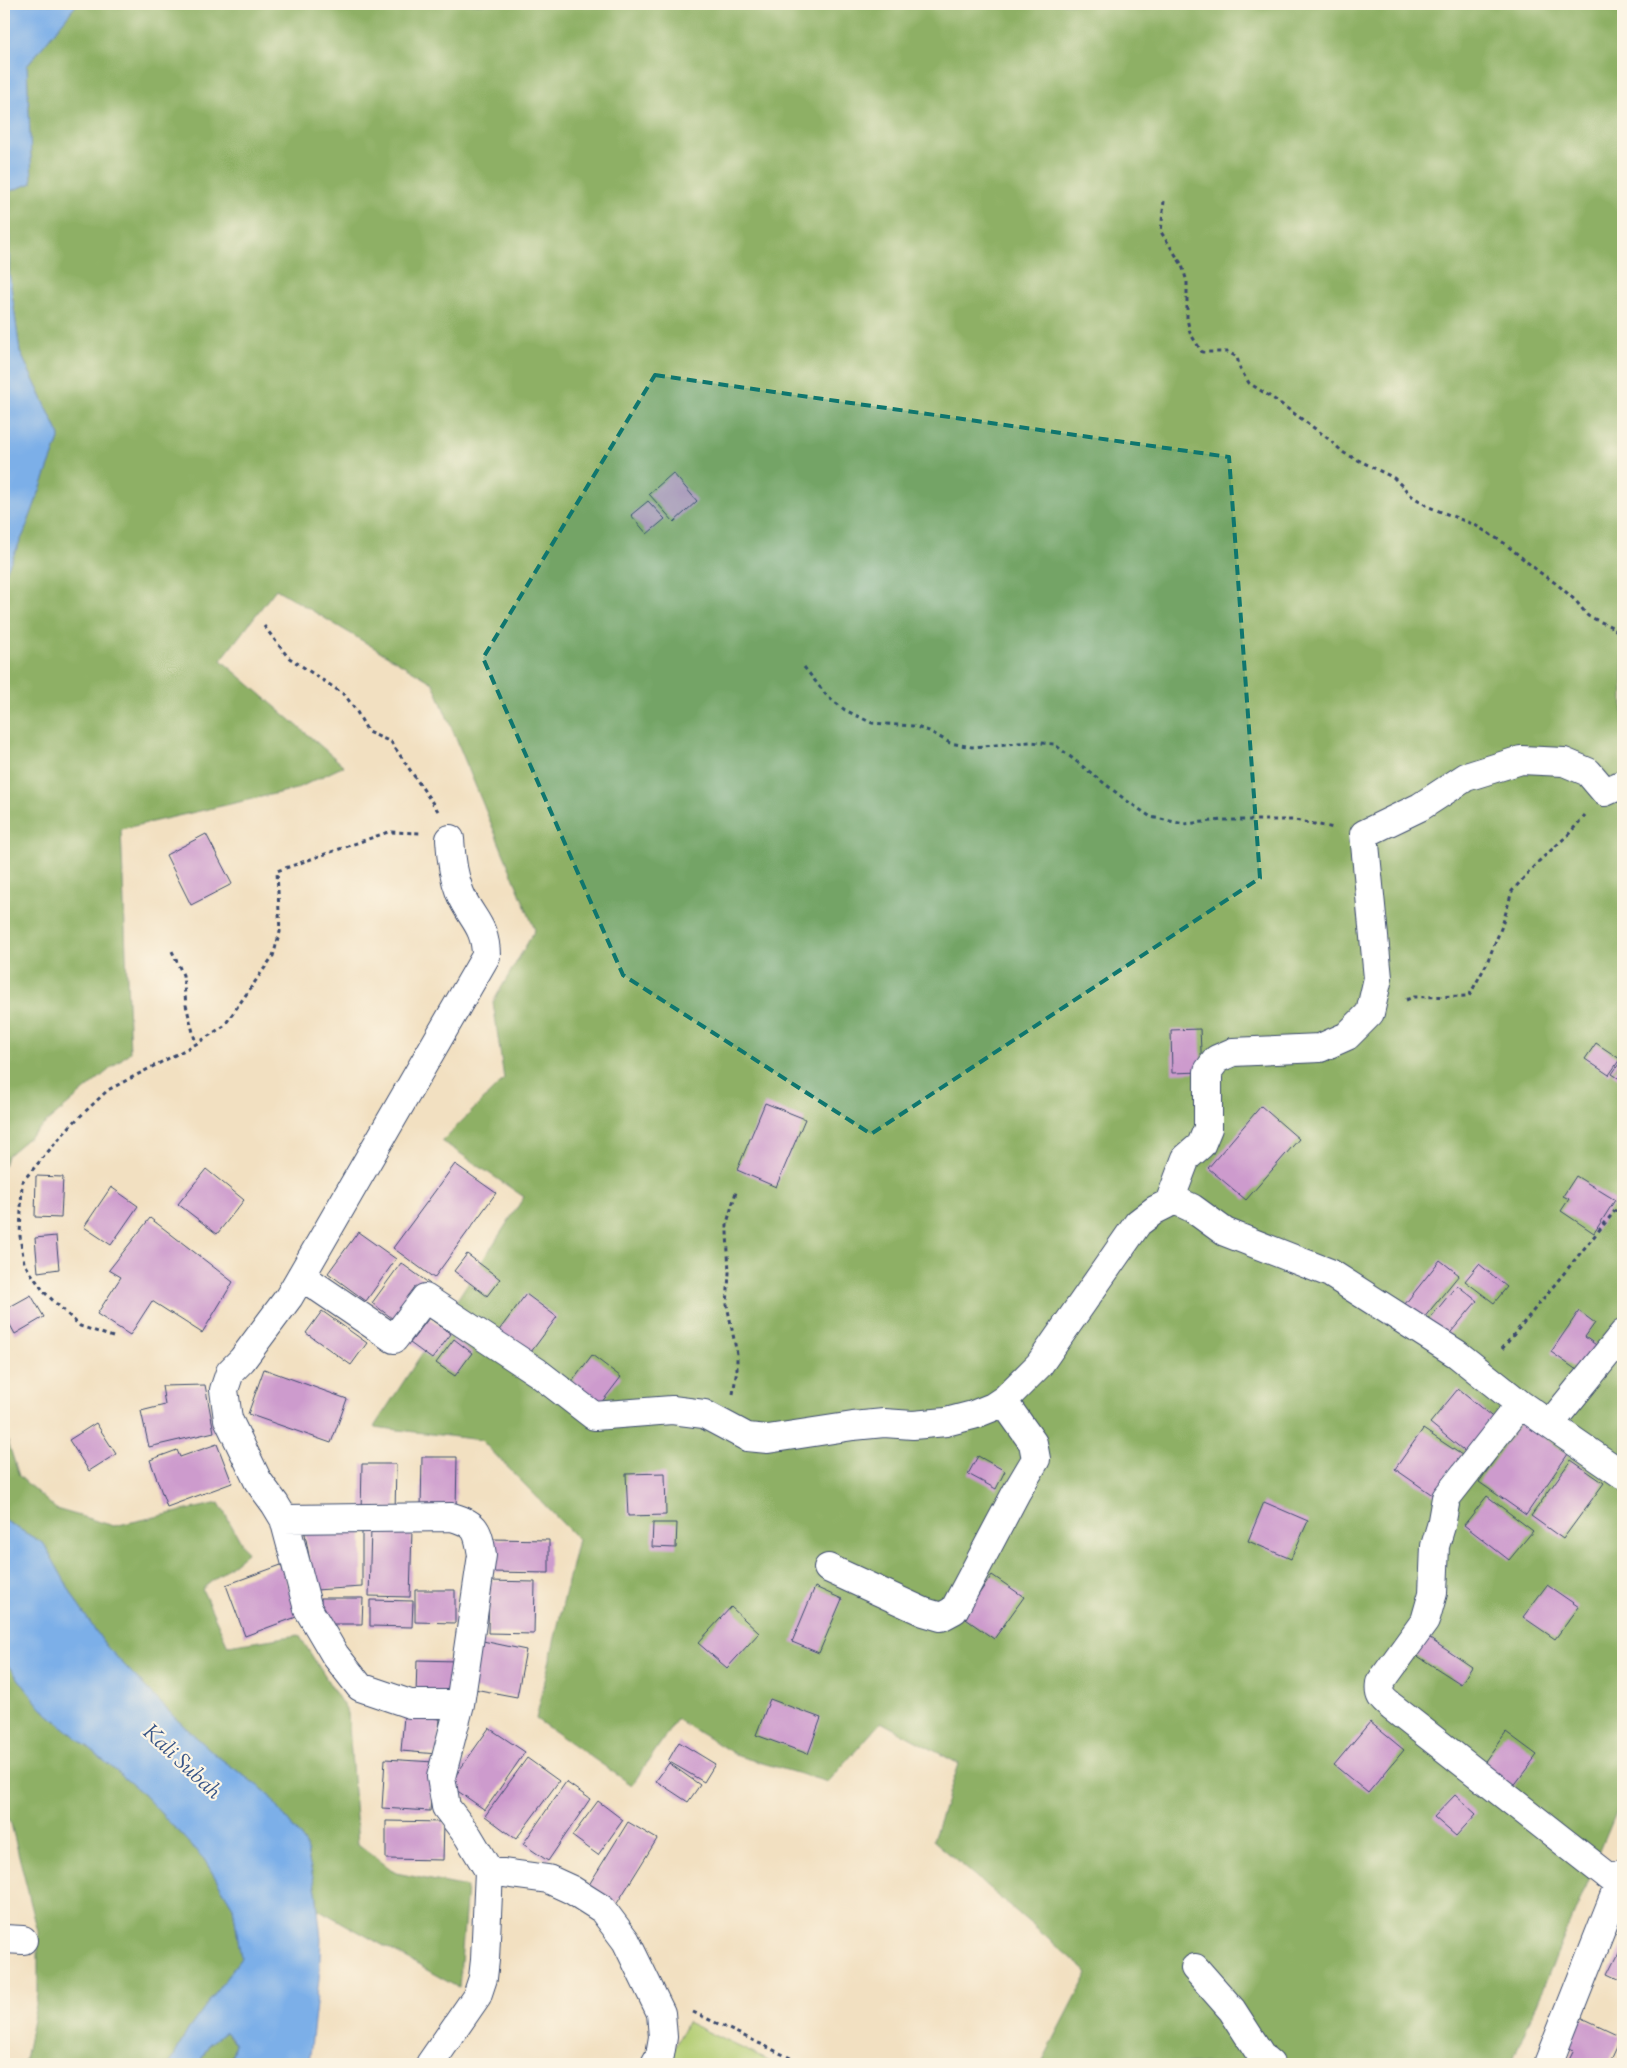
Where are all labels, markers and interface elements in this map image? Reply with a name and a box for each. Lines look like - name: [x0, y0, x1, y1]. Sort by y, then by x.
- water label: Kali Subah: [134, 1718, 228, 1808]

